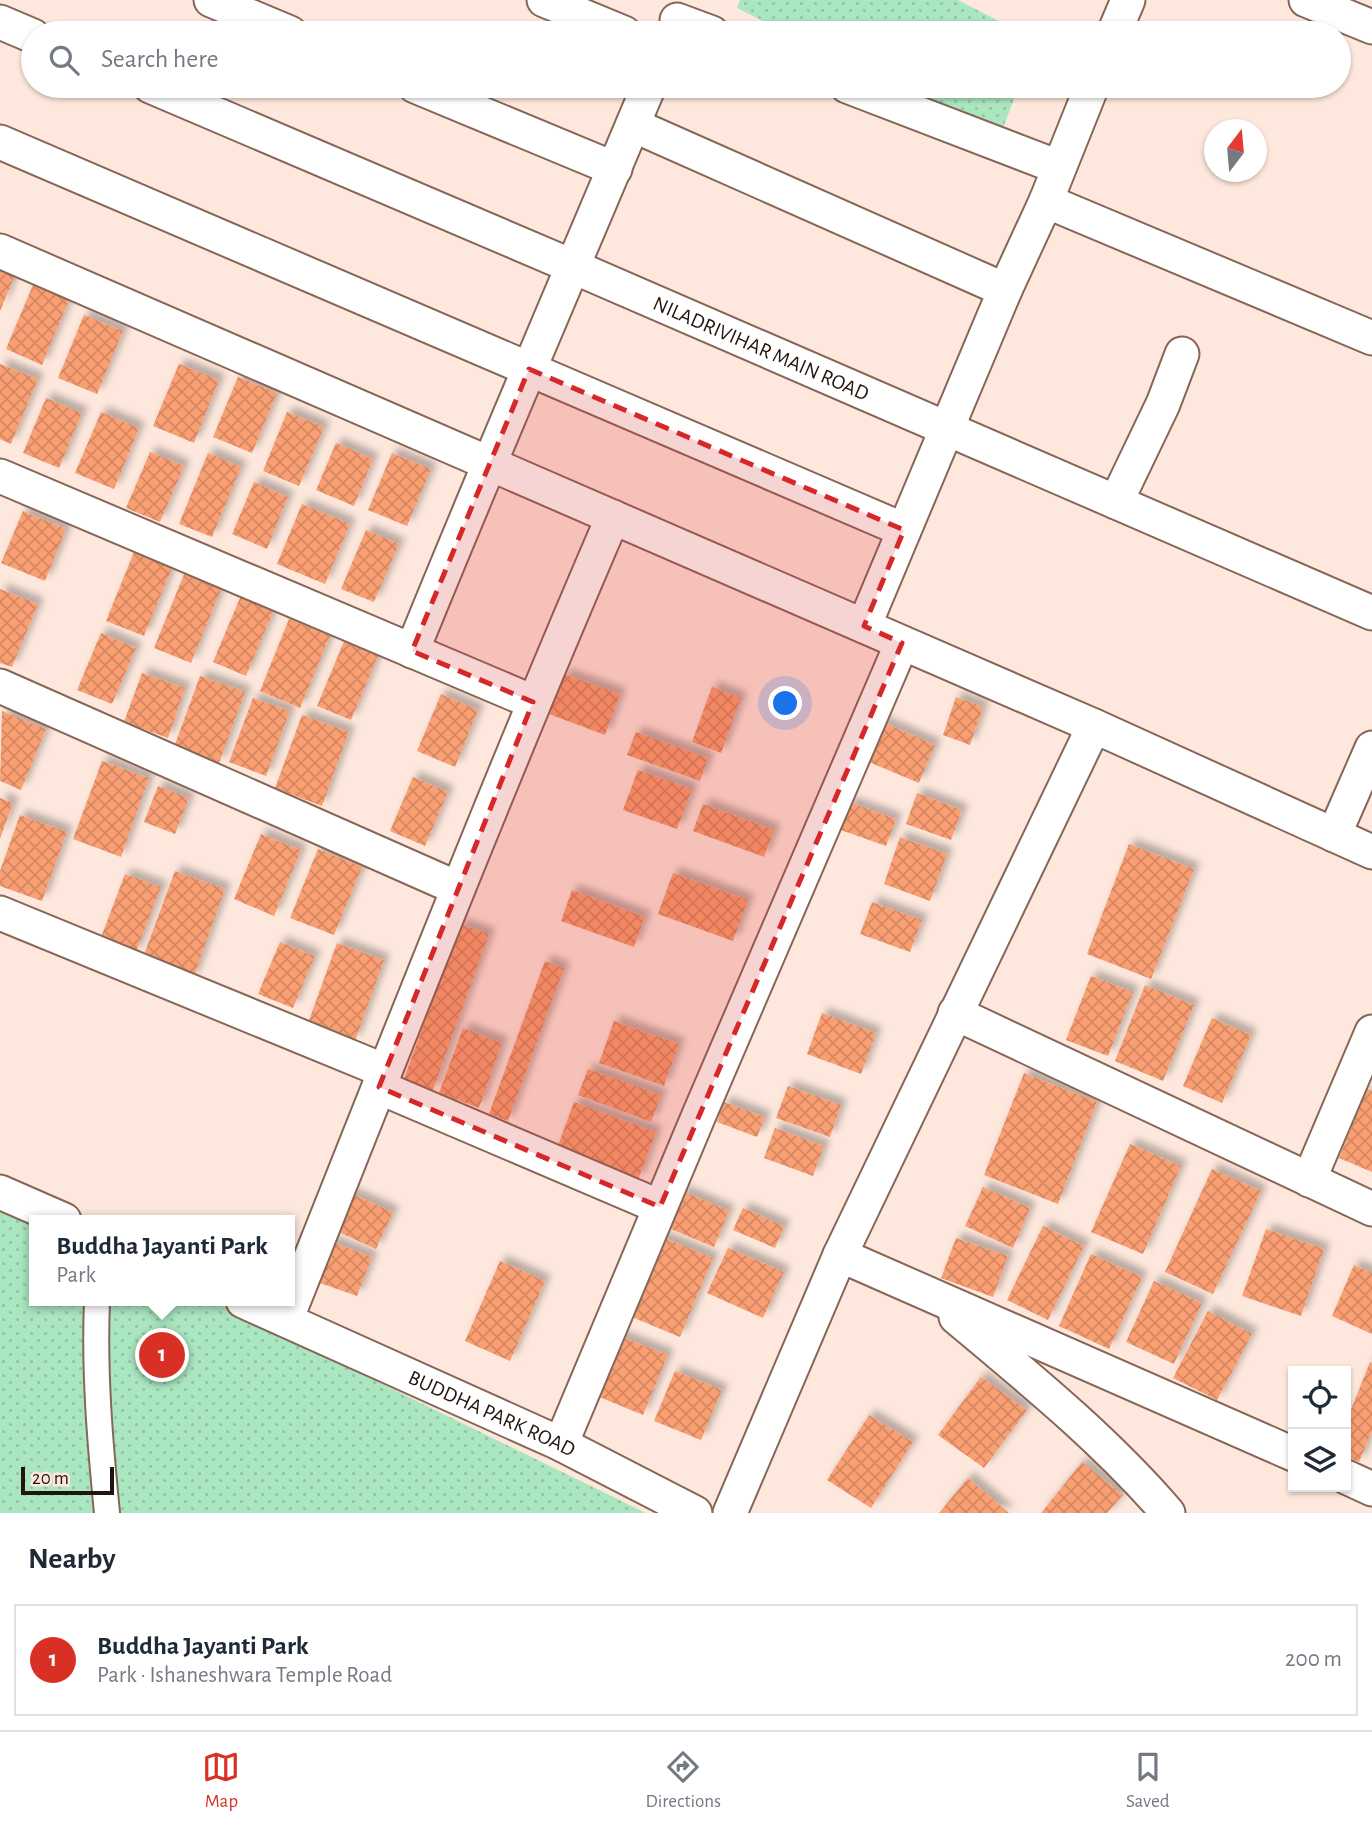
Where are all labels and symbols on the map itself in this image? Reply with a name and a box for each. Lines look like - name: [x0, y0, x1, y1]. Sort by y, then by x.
- north arrow: [1204, 119, 1267, 182]
- street label: NILADRIVIHAR MAIN ROAD: [650, 293, 872, 405]
- your location: [768, 686, 802, 720]
- pin: 1: [139, 1329, 185, 1381]
- street label: BUDDHA PARK ROAD: [405, 1367, 579, 1460]
- scale bar: [21, 1464, 114, 1496]

